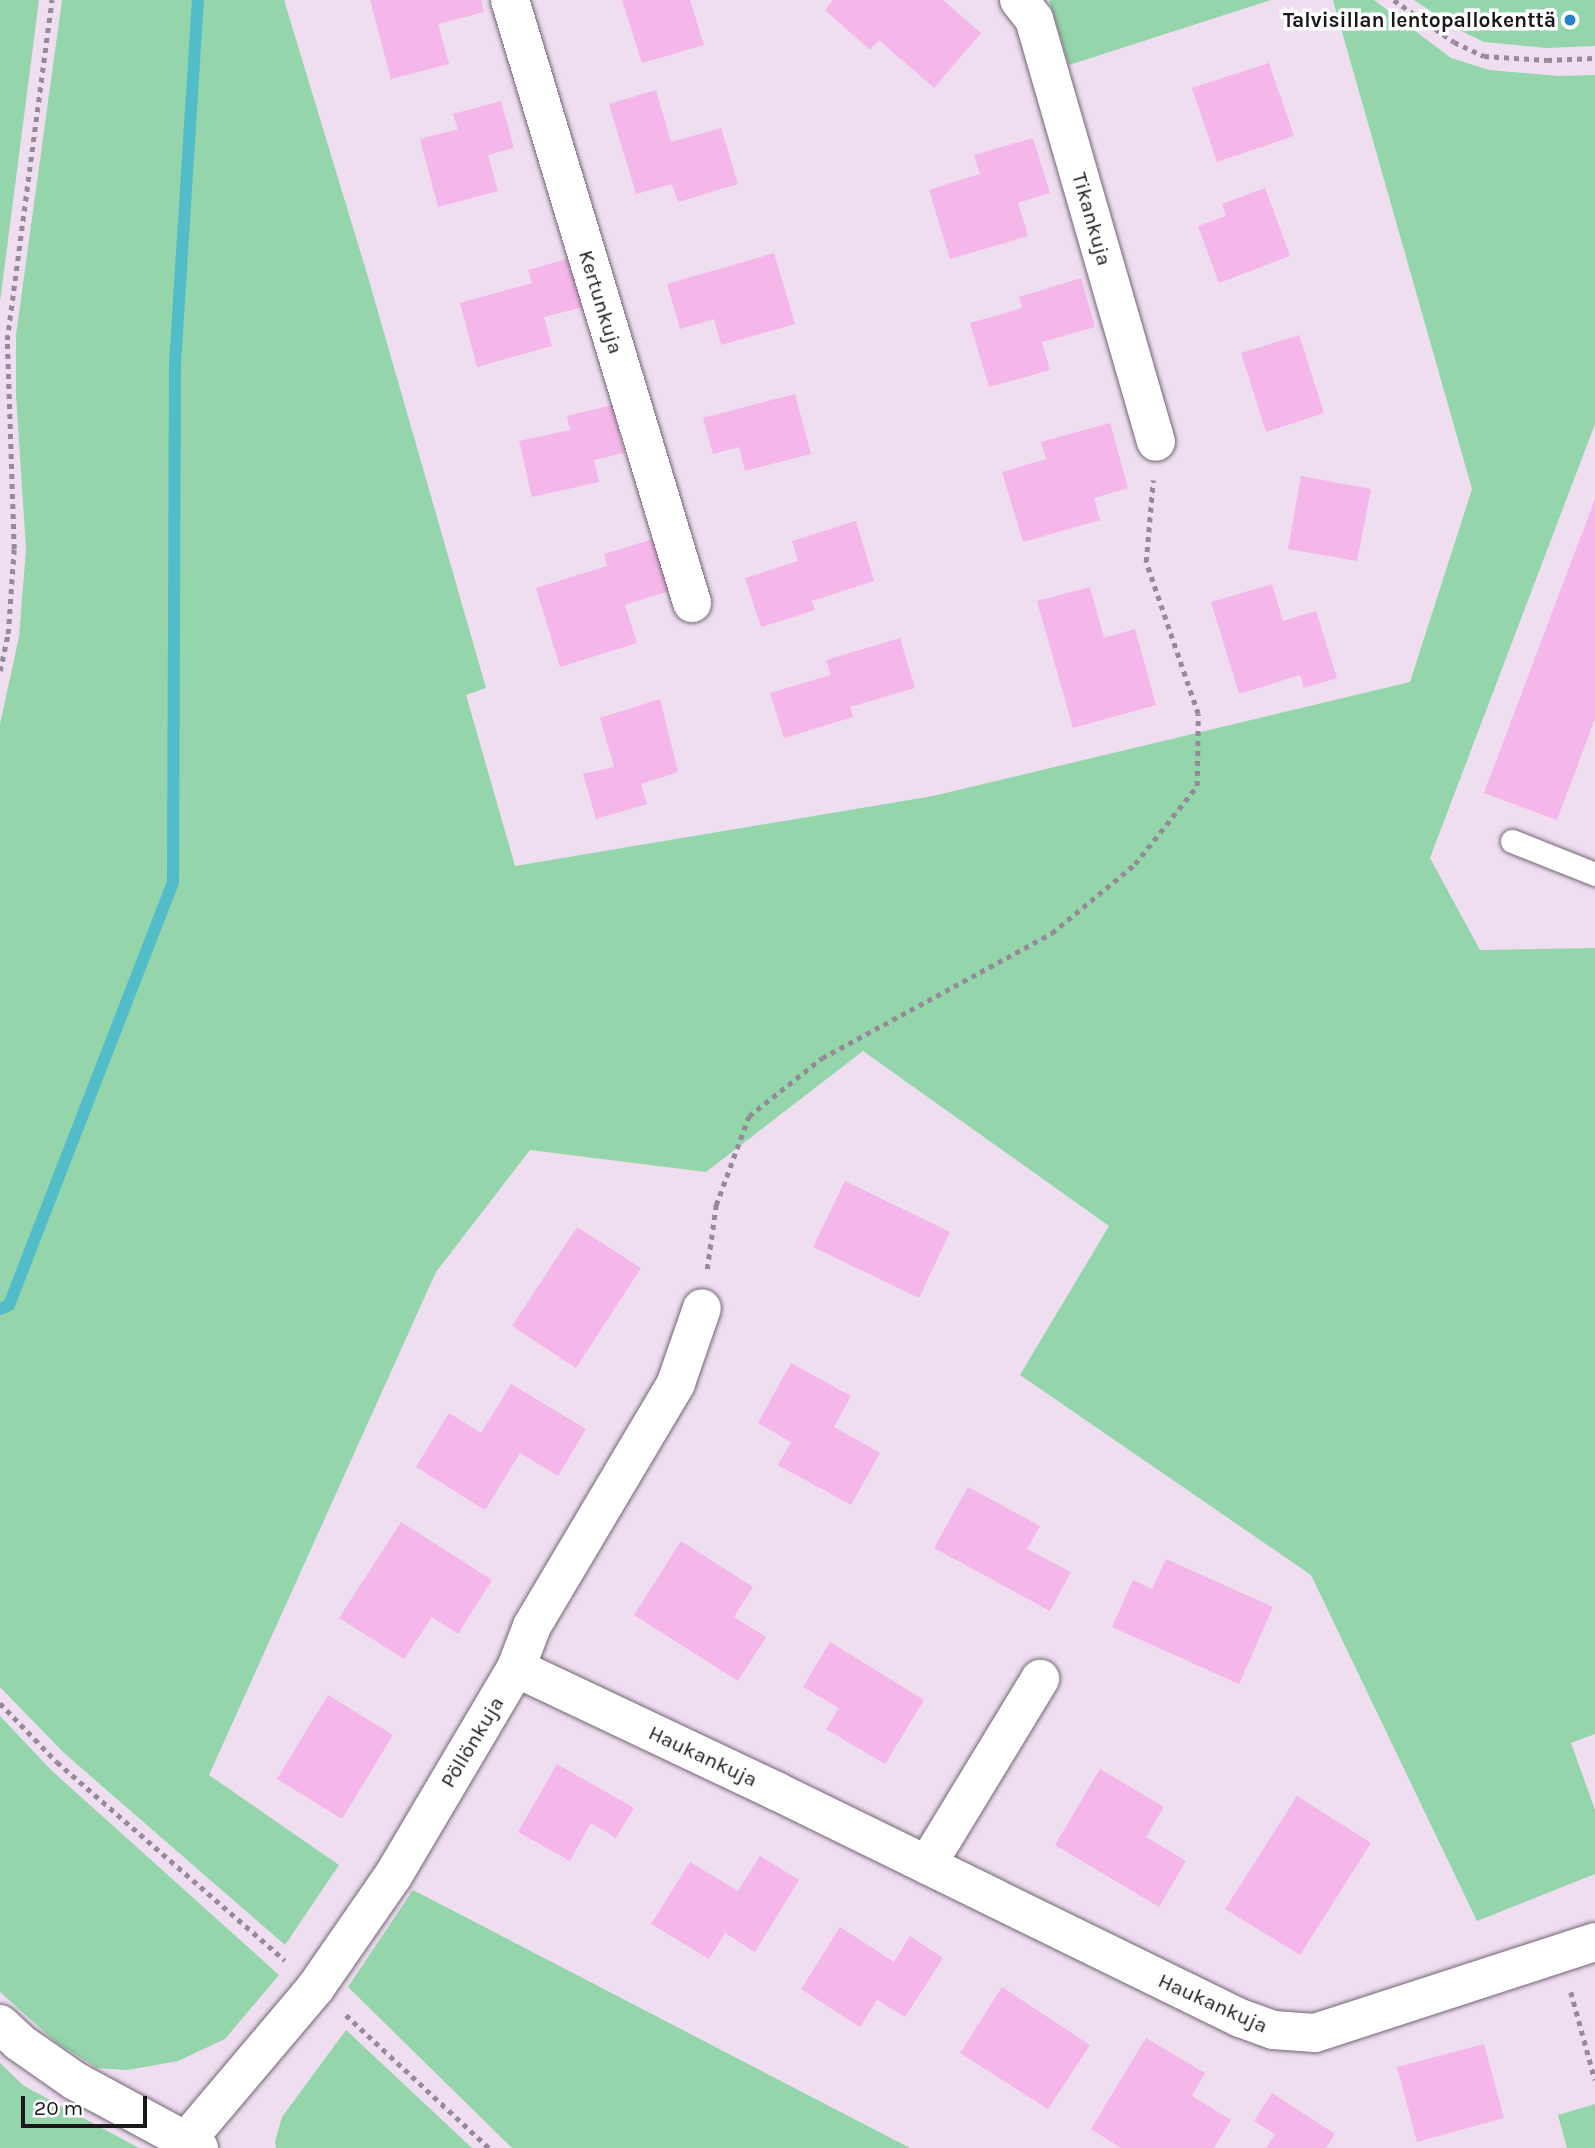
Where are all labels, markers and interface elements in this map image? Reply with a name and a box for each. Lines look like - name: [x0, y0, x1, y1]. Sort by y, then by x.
- place label: Talvisillan lentopallokenttä: [1283, 7, 1556, 33]
- marker: Talvisillan lentopallokenttä: [1562, 12, 1578, 28]
- street label: Tikankuja: [1067, 170, 1117, 268]
- street label: Kertunkuja: [573, 247, 629, 357]
- street label: Pöllönkuja: [435, 1692, 509, 1792]
- street label: Haukankuja: [645, 1720, 761, 1792]
- street label: Haukankuja: [1154, 1968, 1272, 2038]
- scale bar: [24, 2082, 150, 2126]
- text: 20 m: [34, 2096, 83, 2120]

